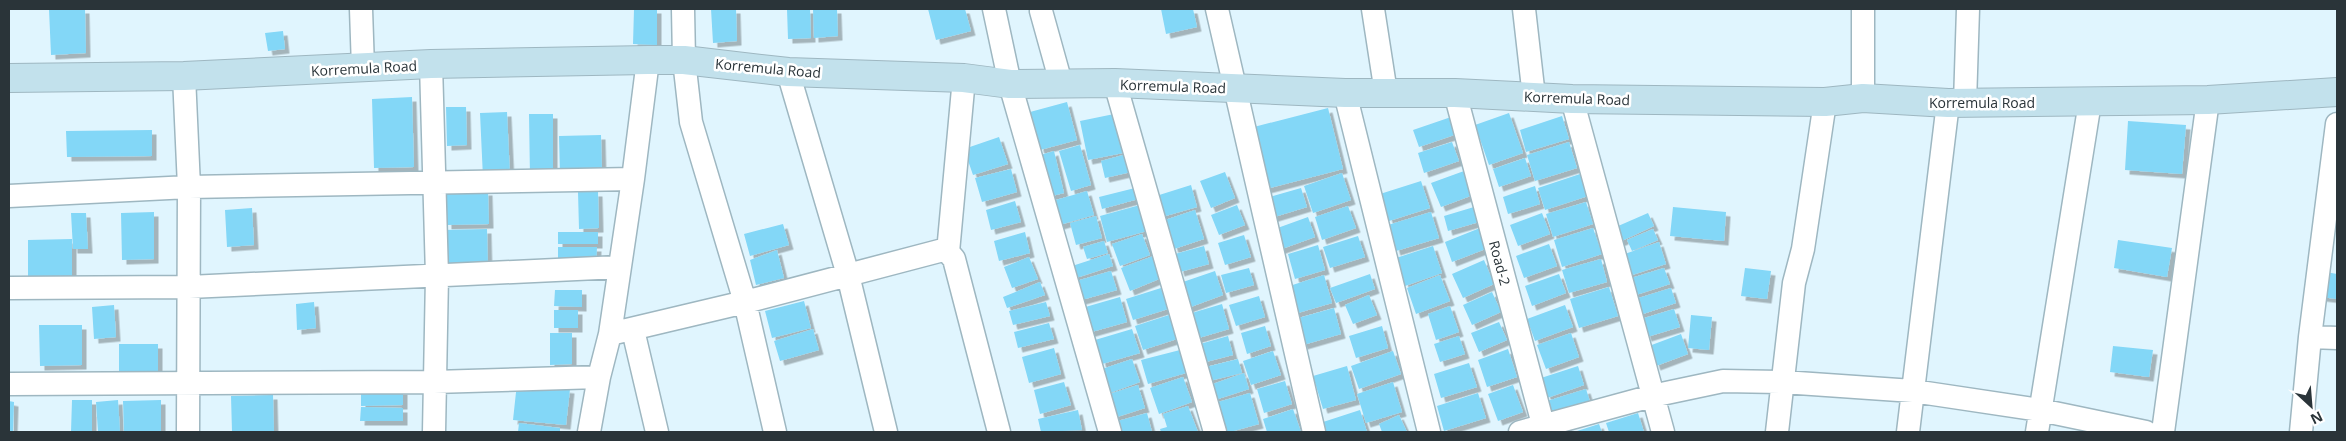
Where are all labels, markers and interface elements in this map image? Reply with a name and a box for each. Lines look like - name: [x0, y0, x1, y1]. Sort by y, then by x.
- street label: Korremula Road: [714, 54, 822, 82]
- street label: Korremula Road: [310, 56, 418, 80]
- street label: Korremula Road: [1120, 75, 1226, 97]
- street label: Korremula Road: [1524, 87, 1630, 109]
- street label: Korremula Road: [1929, 93, 2035, 112]
- street label: Road-2: [1485, 238, 1515, 288]
- north arrow: [2286, 381, 2336, 431]
- text: N: [2308, 407, 2326, 429]

